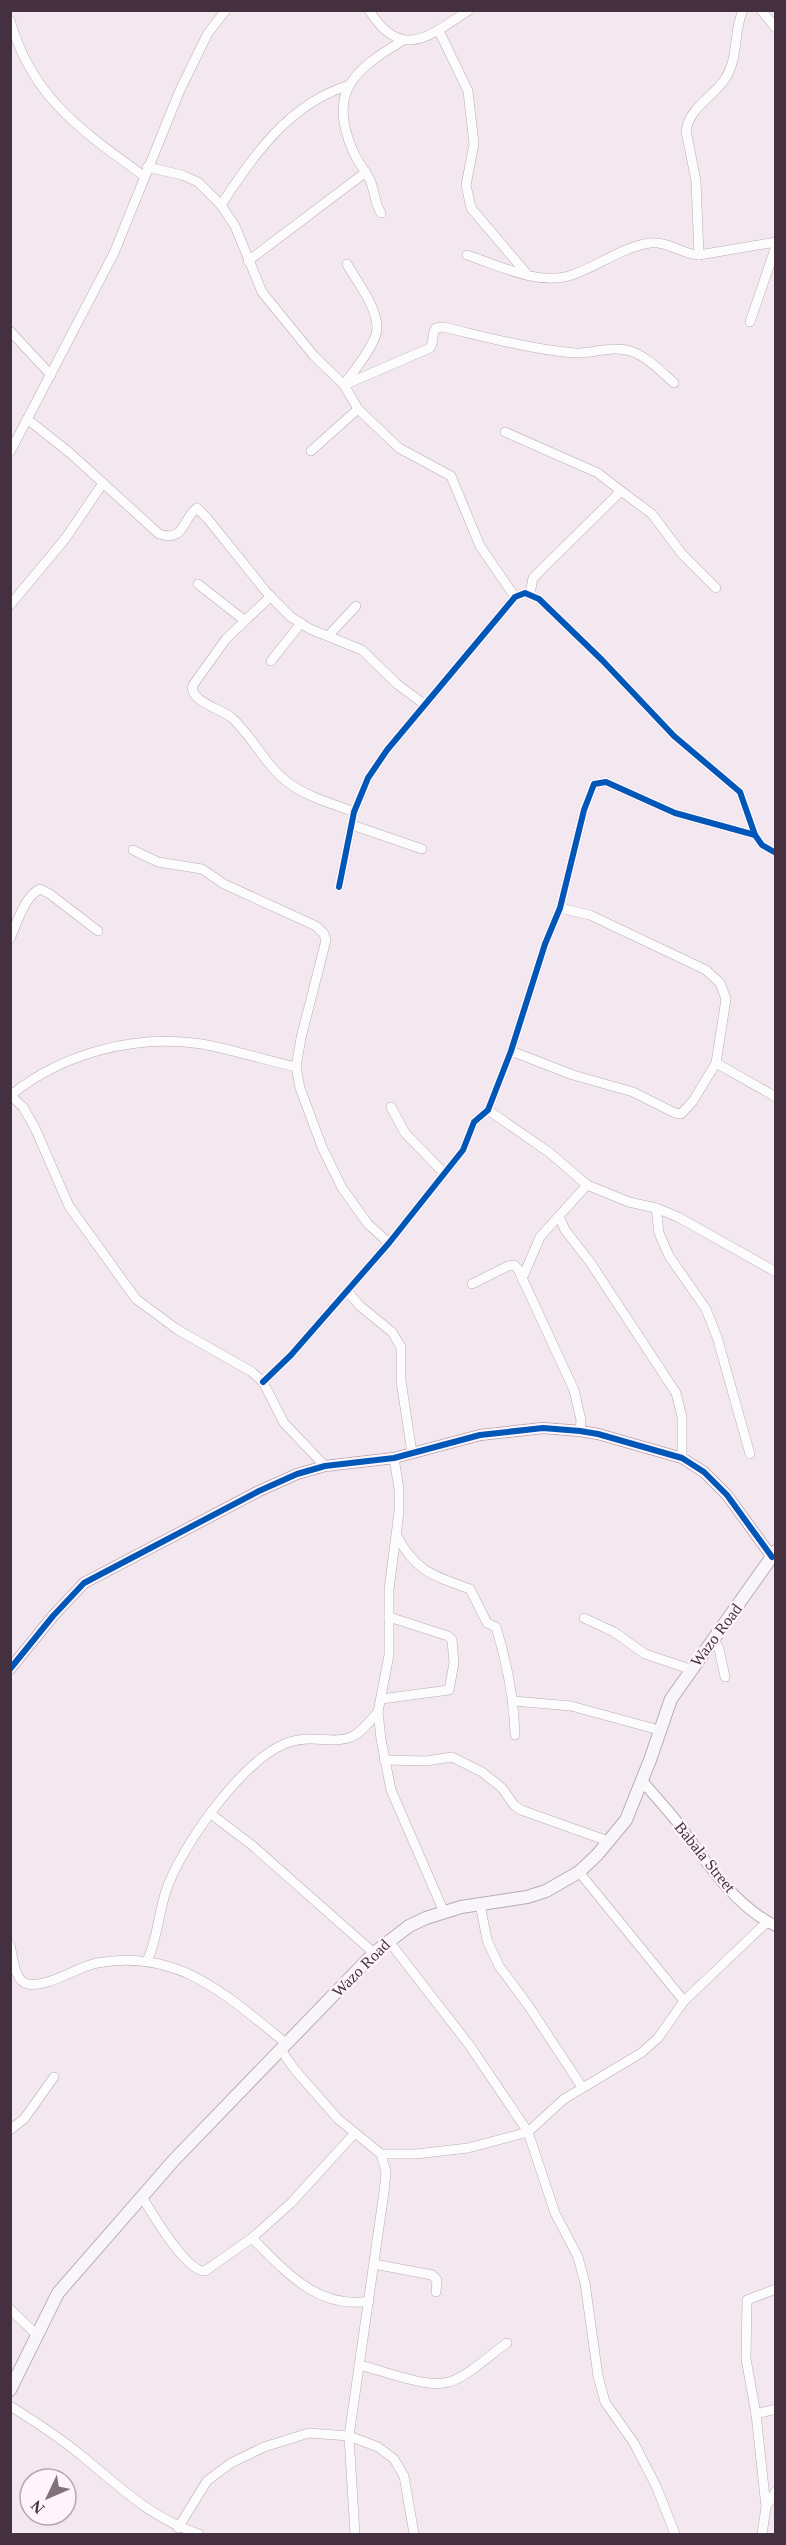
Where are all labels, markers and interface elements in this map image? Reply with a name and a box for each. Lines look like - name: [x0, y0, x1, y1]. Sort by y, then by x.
- street label: Wazo Road: [687, 1600, 745, 1670]
- street label: Babala Street: [671, 1818, 739, 1896]
- street label: Wazo Road: [329, 1936, 393, 2000]
- north arrow: [18, 2467, 78, 2527]
- text: N: [27, 2497, 48, 2517]

